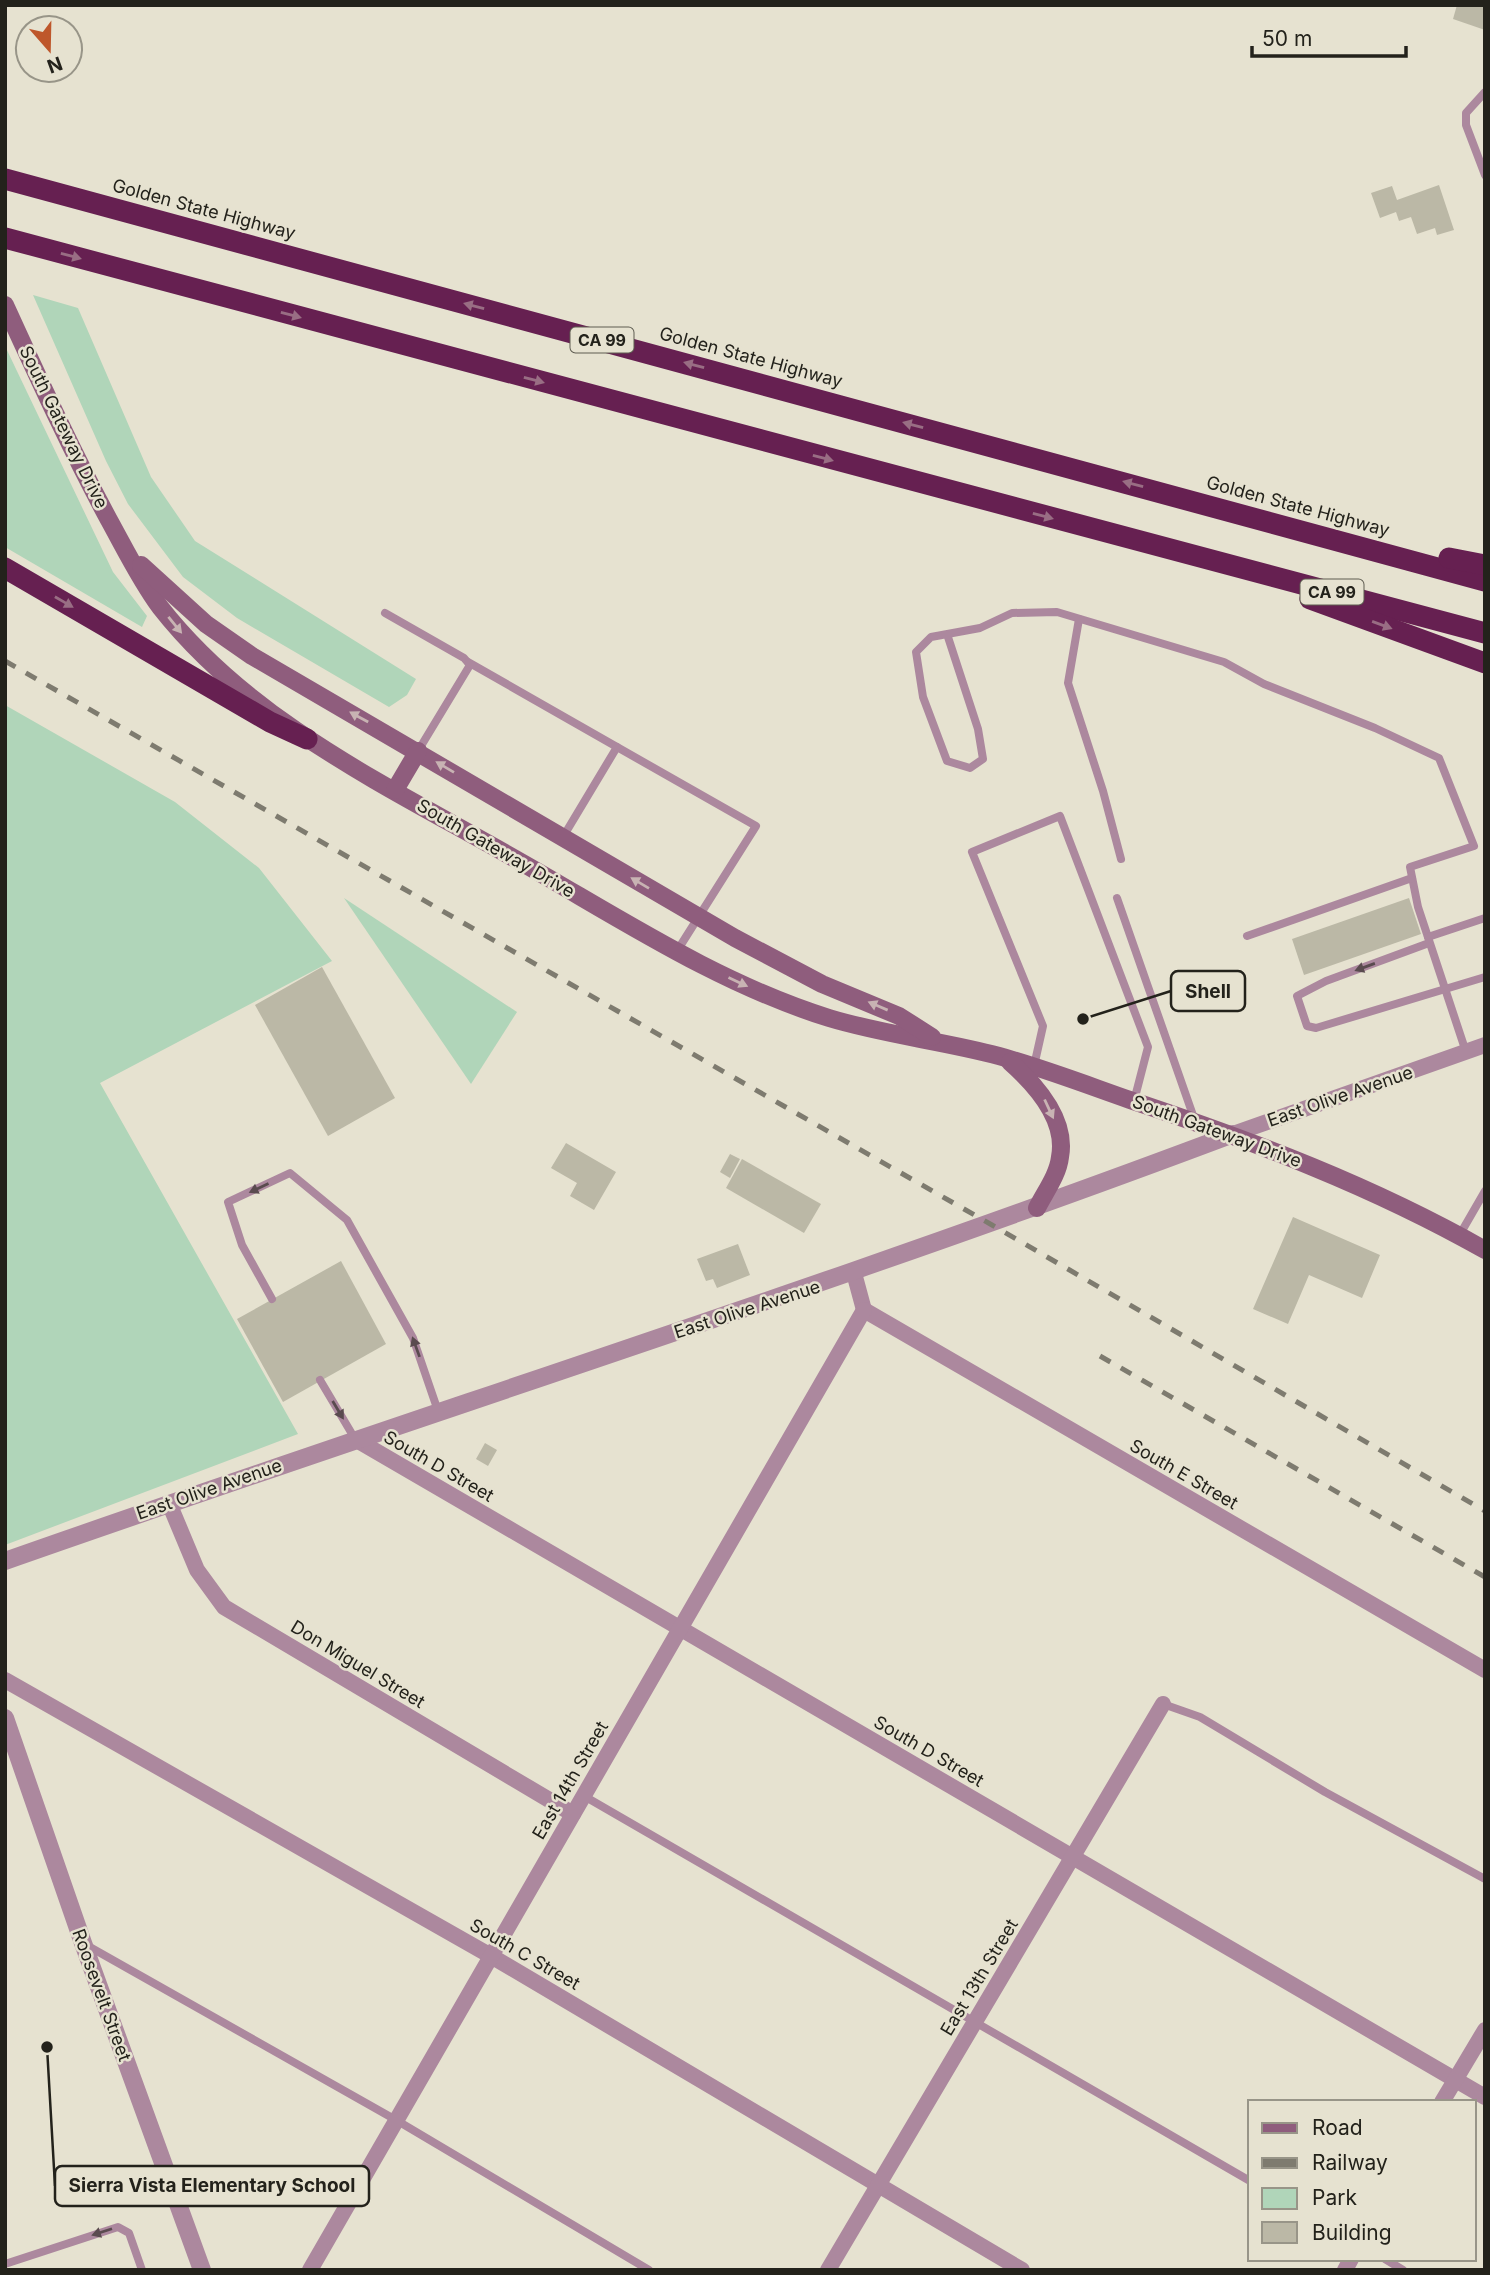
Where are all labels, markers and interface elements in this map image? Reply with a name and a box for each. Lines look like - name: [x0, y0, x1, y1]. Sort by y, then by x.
- north arrow: [14, 14, 84, 84]
- scale bar: [1252, 14, 1406, 58]
- text: 50 m: [1262, 26, 1312, 51]
- text: N: [44, 51, 65, 78]
- street label: Golden State Highway: [110, 174, 298, 244]
- one-way arrow: [61, 251, 82, 261]
- one-way arrow: [463, 300, 484, 310]
- one-way arrow: [280, 310, 302, 321]
- street label: Golden State Highway: [657, 322, 845, 392]
- road number: CA 99: [570, 328, 634, 352]
- street label: South Gateway Drive: [15, 342, 113, 512]
- one-way arrow: [683, 359, 705, 370]
- one-way arrow: [523, 375, 545, 386]
- one-way arrow: [902, 419, 924, 430]
- one-way arrow: [812, 453, 834, 464]
- street label: Golden State Highway: [1204, 471, 1392, 541]
- one-way arrow: [1122, 479, 1143, 489]
- one-way arrow: [1032, 511, 1054, 522]
- road number: CA 99: [1300, 580, 1364, 604]
- one-way arrow: [55, 596, 74, 608]
- one-way arrow: [167, 616, 182, 633]
- one-way arrow: [1371, 620, 1392, 631]
- one-way arrow: [349, 711, 368, 723]
- one-way arrow: [435, 761, 454, 773]
- street label: South Gateway Drive: [413, 794, 579, 902]
- one-way arrow: [631, 877, 650, 889]
- one-way arrow: [1355, 961, 1376, 972]
- callout: Shell: [1171, 971, 1245, 1011]
- one-way arrow: [728, 976, 748, 988]
- text: Shell: [1185, 980, 1231, 1003]
- one-way arrow: [868, 1000, 888, 1012]
- street label: East Olive Avenue: [1265, 1061, 1415, 1131]
- street label: South Gateway Drive: [1130, 1091, 1304, 1171]
- one-way arrow: [1043, 1099, 1055, 1119]
- one-way arrow: [249, 1182, 269, 1193]
- street label: East Olive Avenue: [671, 1275, 823, 1343]
- one-way arrow: [410, 1336, 421, 1357]
- one-way arrow: [331, 1400, 344, 1419]
- street label: South D Street: [380, 1426, 498, 1506]
- street label: South E Street: [1126, 1435, 1242, 1513]
- street label: East Olive Avenue: [134, 1454, 284, 1524]
- street label: Don Miguel Street: [287, 1616, 429, 1712]
- street label: South D Street: [870, 1711, 988, 1791]
- street label: East 14th Street: [528, 1717, 612, 1843]
- street label: South C Street: [466, 1914, 584, 1994]
- street label: East 13th Street: [936, 1915, 1022, 2039]
- street label: Roosevelt Street: [68, 1926, 136, 2064]
- legend: [1248, 2100, 1476, 2261]
- text: Road: [1312, 2115, 1363, 2140]
- text: Railway: [1312, 2150, 1388, 2175]
- callout: Sierra Vista Elementary School: [55, 2166, 369, 2206]
- text: Sierra Vista Elementary School: [69, 2174, 355, 2197]
- text: Park: [1312, 2185, 1357, 2210]
- text: Building: [1312, 2220, 1392, 2245]
- one-way arrow: [92, 2227, 113, 2238]

